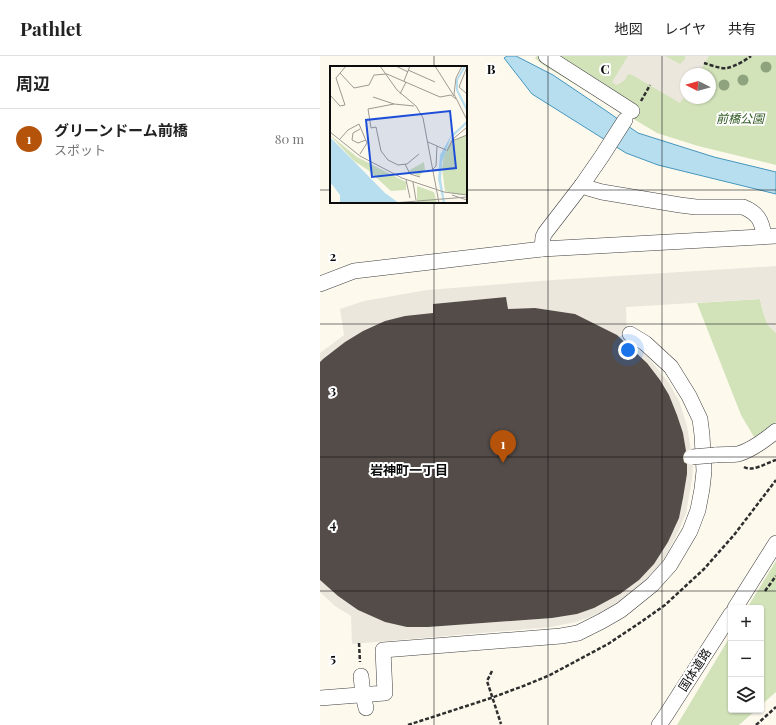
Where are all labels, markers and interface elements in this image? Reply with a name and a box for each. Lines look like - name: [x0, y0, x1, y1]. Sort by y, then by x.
- text: Pathlet: [20, 15, 82, 41]
- text: 地図: [614, 19, 642, 38]
- text: レイヤ: [664, 19, 706, 38]
- text: 共有: [728, 19, 756, 38]
- text: B: [487, 60, 496, 77]
- text: C: [600, 60, 610, 77]
- inset map: [330, 66, 467, 203]
- north arrow: [680, 68, 716, 104]
- text: 周辺: [16, 72, 50, 94]
- park label: 前橋公園: [716, 110, 766, 126]
- text: グリーンドーム前橋: [54, 120, 188, 140]
- text: 1: [27, 130, 31, 147]
- text: 80 m: [275, 130, 304, 147]
- text: スポット: [54, 141, 106, 158]
- text: 2: [330, 247, 337, 264]
- your location: [618, 340, 638, 360]
- text: 3: [330, 381, 336, 398]
- pin: 1: [490, 430, 516, 463]
- district label: 岩神町一丁目: [370, 461, 448, 478]
- text: 4: [330, 515, 337, 532]
- map controls: [728, 605, 764, 713]
- button: +: [728, 605, 764, 641]
- button: −: [728, 641, 764, 677]
- street label: 国体道路: [674, 645, 714, 694]
- text: 5: [330, 649, 336, 666]
- button: layers: [728, 677, 764, 713]

